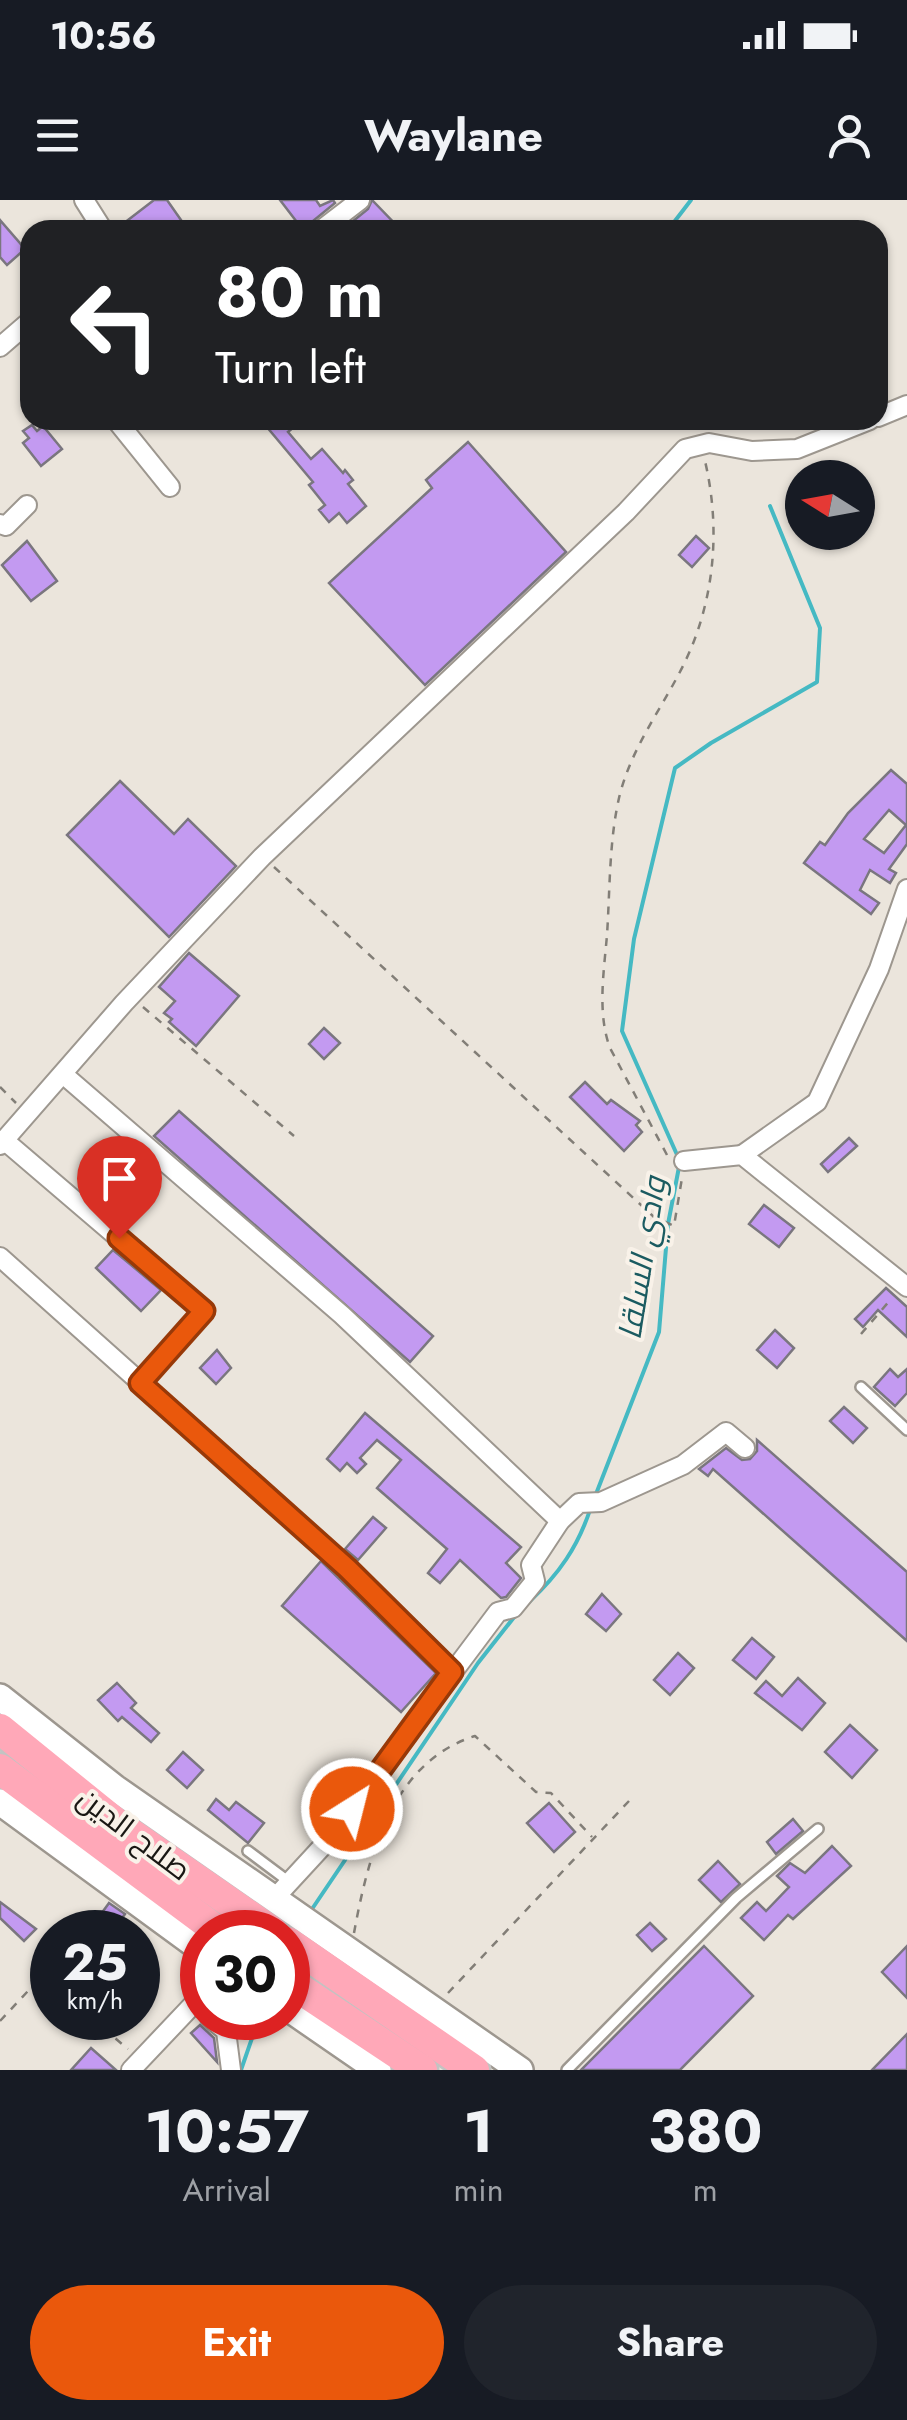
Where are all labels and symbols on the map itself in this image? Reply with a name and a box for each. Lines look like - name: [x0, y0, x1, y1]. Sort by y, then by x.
- north arrow: [785, 460, 875, 550]
- pin: [77, 1136, 162, 1239]
- water label: وادي السلقا: [606, 1171, 680, 1343]
- position arrow: [300, 1757, 404, 1861]
- street label: صلاح الدين: [68, 1777, 200, 1891]
- speed limit sign: 30: [180, 1910, 310, 2040]

